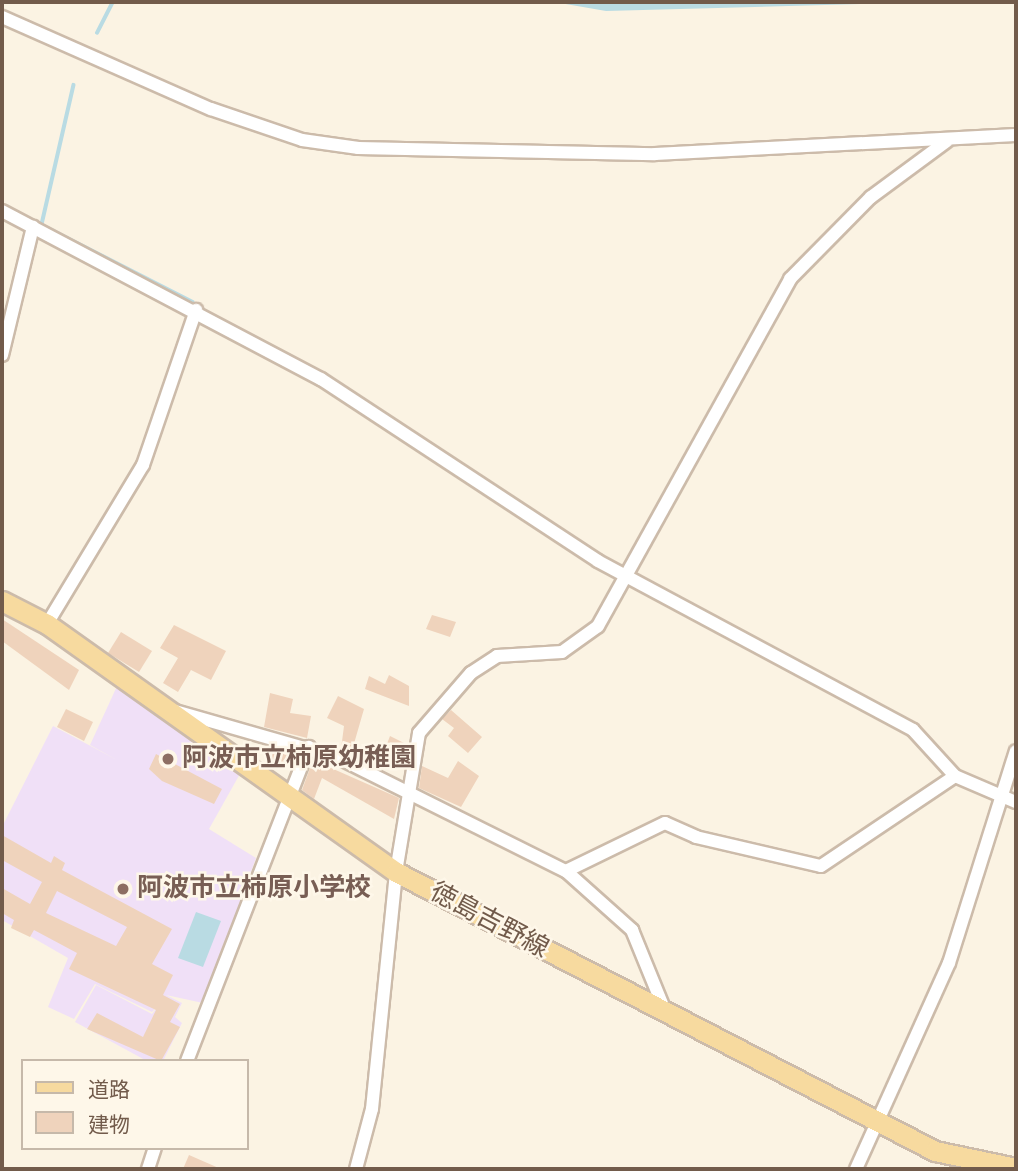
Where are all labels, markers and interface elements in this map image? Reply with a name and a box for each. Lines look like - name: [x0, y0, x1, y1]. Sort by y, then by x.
- place label: 阿波市立柿原幼稚園: [182, 743, 416, 775]
- marker: 阿波市立柿原幼稚園: [160, 751, 176, 767]
- place label: 阿波市立柿原小学校: [137, 873, 371, 905]
- street label: 徳島吉野線: [424, 877, 554, 965]
- marker: 阿波市立柿原小学校: [115, 881, 131, 897]
- legend: [21, 1059, 248, 1150]
- text: 道路: [88, 1078, 130, 1103]
- text: 建物: [88, 1113, 130, 1138]

